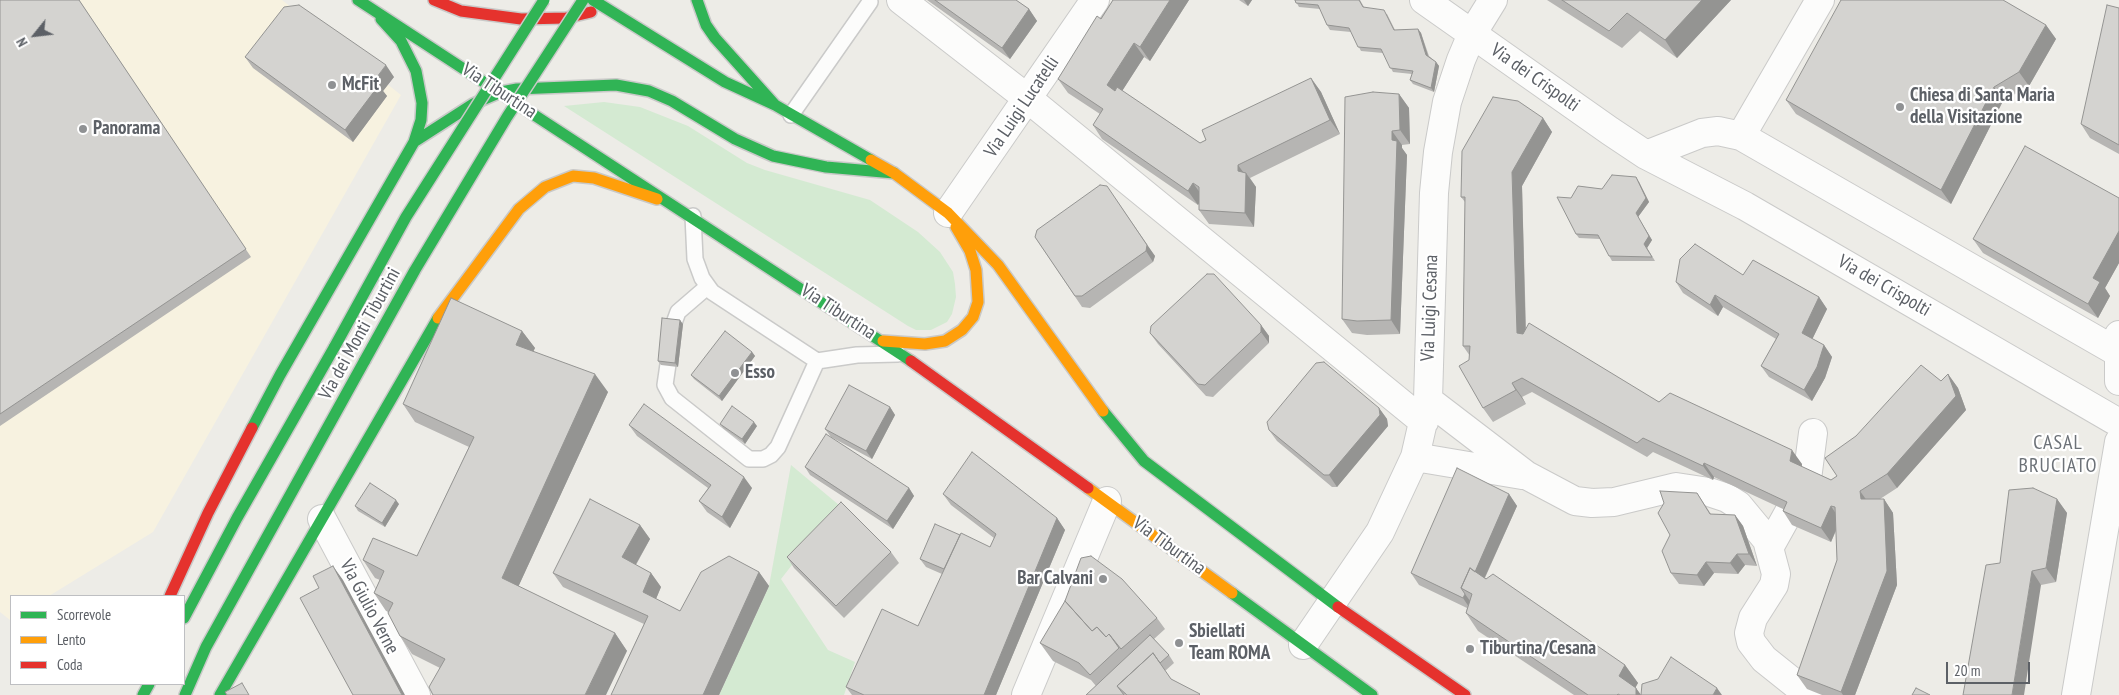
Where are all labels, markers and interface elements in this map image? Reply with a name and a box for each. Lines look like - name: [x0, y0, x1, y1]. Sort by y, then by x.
- north arrow: [10, 10, 60, 60]
- text: N: [12, 35, 32, 50]
- street label: Via dei Crispolti: [1486, 39, 1584, 117]
- street label: Via Luigi Lucatelli: [980, 52, 1064, 162]
- street label: Via Tiburtina: [457, 58, 541, 124]
- place label: McFit: [342, 74, 379, 96]
- marker: McFit: [326, 79, 338, 91]
- place label: Chiesa di Santa Maria della Visitazione: [1910, 85, 2055, 129]
- marker: Chiesa di Santa Maria della Visitazione: [1894, 101, 1906, 113]
- place label: Panorama: [93, 118, 160, 140]
- marker: Panorama: [77, 123, 89, 135]
- street label: Via dei Crispolti: [1834, 250, 1934, 322]
- street label: Via Luigi Cesana: [1417, 254, 1443, 362]
- street label: Via dei Monti Tiburtini: [314, 264, 406, 404]
- street label: Via Tiburtina: [796, 279, 880, 345]
- place label: Esso: [745, 362, 775, 384]
- marker: Esso: [729, 367, 741, 379]
- district label: CASAL BRUCIATO: [2018, 431, 2098, 478]
- street label: Via Tiburtina: [1128, 512, 1210, 580]
- street label: Via Giulio Verne: [334, 556, 404, 658]
- place label: Bar Calvani: [1017, 568, 1093, 590]
- marker: Bar Calvani: [1097, 573, 1109, 585]
- legend: [10, 595, 185, 685]
- text: Scorrevole: [57, 605, 111, 624]
- place label: Sbiellati Team ROMA: [1189, 621, 1270, 665]
- text: Lento: [57, 630, 86, 649]
- marker: Sbiellati Team ROMA: [1173, 637, 1185, 649]
- place label: Tiburtina/Cesana: [1480, 638, 1596, 660]
- marker: Tiburtina/Cesana: [1464, 643, 1476, 655]
- scale bar: [1949, 652, 2033, 684]
- text: Coda: [57, 655, 82, 674]
- text: 20 m: [1954, 661, 1980, 680]

